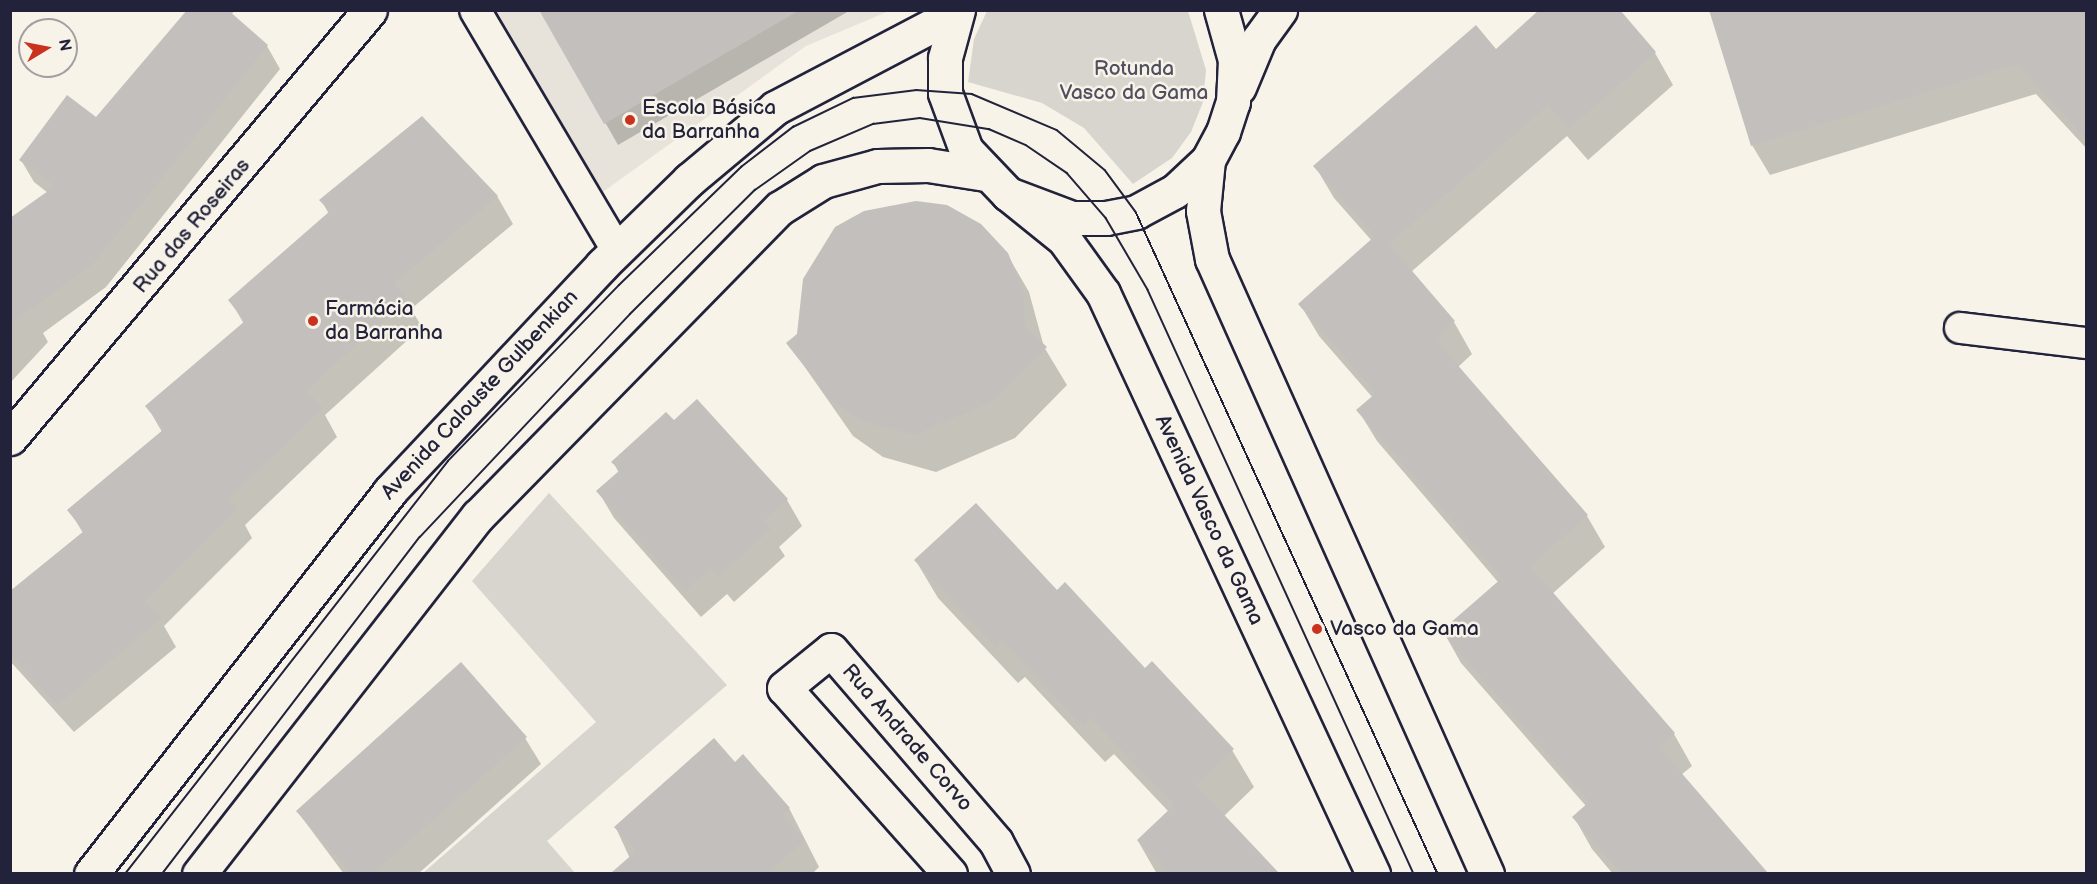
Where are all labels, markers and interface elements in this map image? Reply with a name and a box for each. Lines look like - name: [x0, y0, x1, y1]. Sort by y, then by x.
- north arrow: [18, 18, 78, 78]
- text: N: [54, 38, 75, 53]
- park label: Rotunda Vasco da Gama: [1060, 56, 1208, 106]
- place label: Escola Básica da Barranha: [642, 95, 776, 145]
- marker: Escola Básica da Barranha: [623, 113, 637, 127]
- street label: Rua das Roseiras: [128, 153, 256, 299]
- street label: Avenida Calouste Gulbenkian: [376, 285, 584, 505]
- place label: Farmácia da Barranha: [325, 296, 443, 346]
- marker: Farmácia da Barranha: [306, 314, 320, 328]
- street label: Avenida Vasco da Gama: [1149, 411, 1269, 629]
- place label: Vasco da Gama: [1330, 616, 1479, 642]
- marker: Vasco da Gama: [1308, 620, 1326, 638]
- street label: Rua Andrade Corvo: [836, 659, 978, 817]

